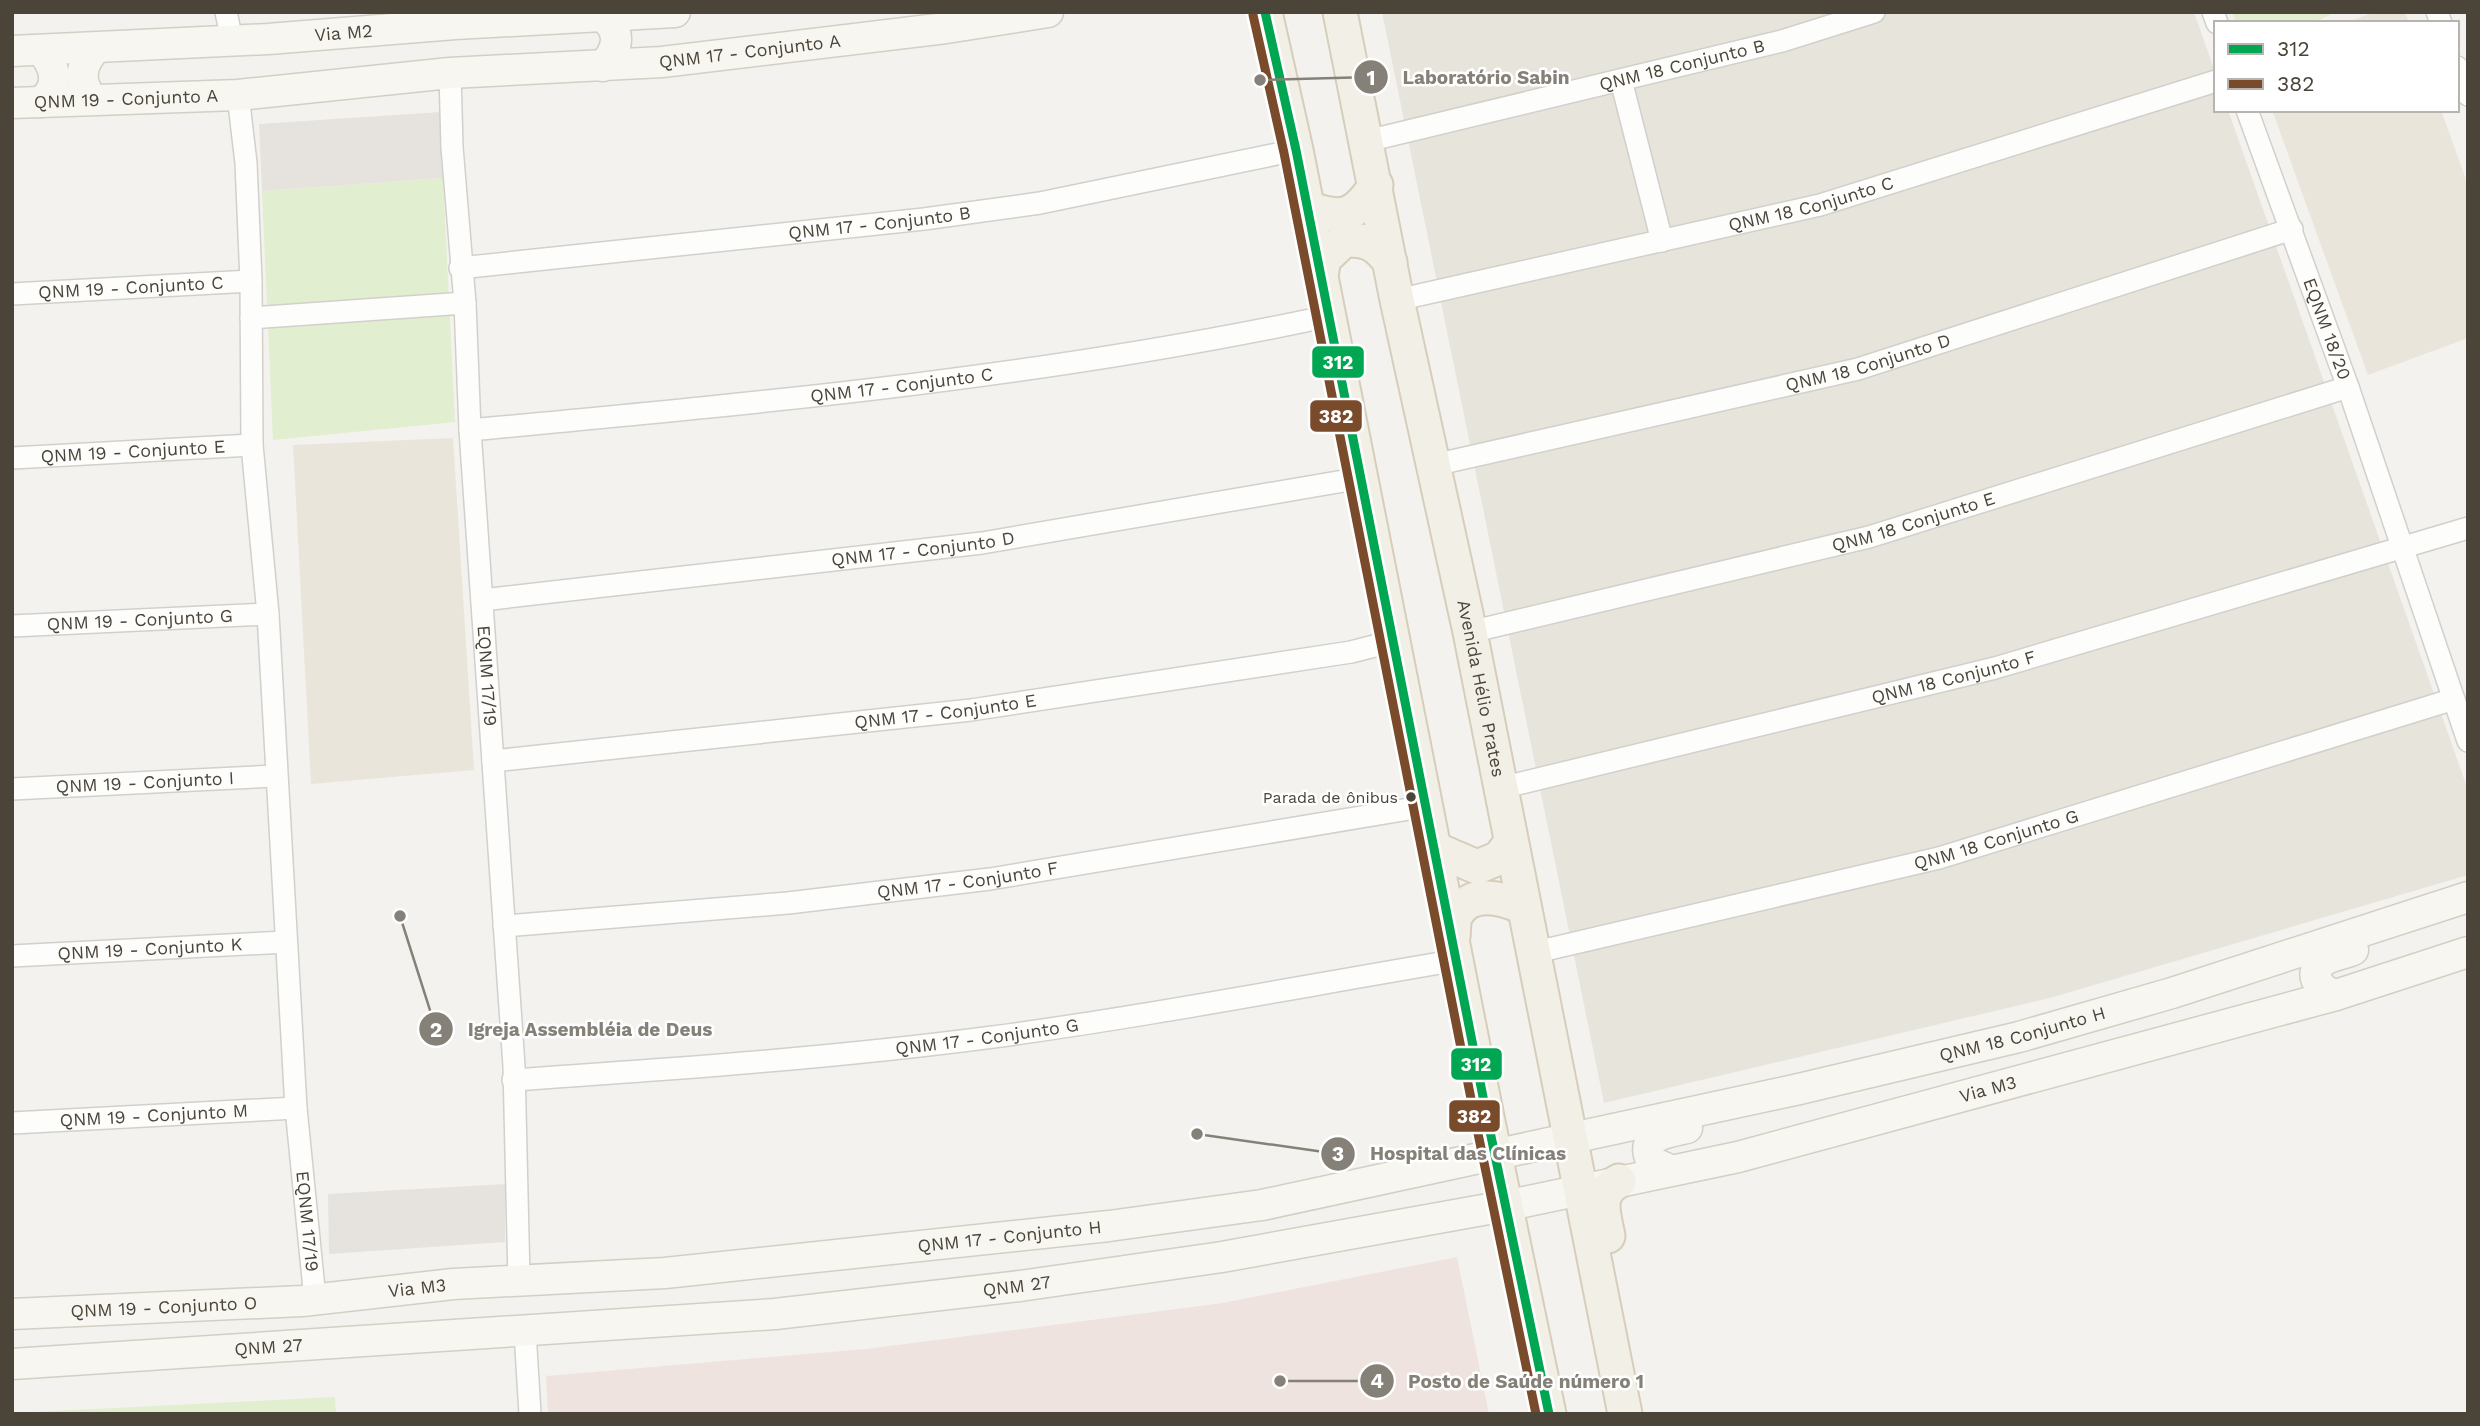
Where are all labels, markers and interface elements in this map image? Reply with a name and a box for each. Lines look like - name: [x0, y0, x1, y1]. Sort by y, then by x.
- street label: Via M2: [314, 20, 373, 45]
- legend: [2214, 21, 2459, 112]
- street label: QNM 17 - Conjunto A: [658, 30, 842, 72]
- street label: QNM 18 Conjunto B: [1597, 35, 1767, 95]
- text: 312: [2277, 36, 2310, 61]
- callout: Laboratório Sabin: [1353, 57, 1583, 97]
- text: 1: [1366, 65, 1376, 90]
- text: Laboratório Sabin: [1402, 66, 1570, 89]
- text: 382: [2277, 71, 2314, 96]
- street label: QNM 19 - Conjunto A: [33, 85, 219, 112]
- street label: QNM 18 Conjunto C: [1726, 172, 1896, 235]
- street label: QNM 17 - Conjunto B: [787, 202, 972, 243]
- street label: QNM 19 - Conjunto C: [38, 272, 224, 303]
- street label: EQNM 18/20: [2299, 275, 2355, 382]
- street label: QNM 18 Conjunto D: [1783, 329, 1953, 395]
- line badge: 312: [1311, 345, 1365, 379]
- text: 312: [1323, 351, 1353, 374]
- street label: QNM 17 - Conjunto C: [809, 363, 994, 406]
- line badge: 382: [1309, 399, 1363, 433]
- text: 382: [1319, 405, 1353, 428]
- street label: QNM 19 - Conjunto E: [40, 435, 226, 466]
- street label: QNM 18 Conjunto E: [1830, 487, 1998, 555]
- street label: QNM 17 - Conjunto D: [830, 527, 1016, 570]
- street label: Avenida Hélio Prates: [1453, 598, 1509, 779]
- street label: QNM 19 - Conjunto G: [46, 605, 233, 634]
- street label: EQNM 17/19: [474, 625, 501, 727]
- street label: QNM 18 Conjunto F: [1869, 646, 2038, 708]
- street label: QNM 17 - Conjunto E: [853, 689, 1038, 732]
- street label: QNM 19 - Conjunto I: [55, 767, 234, 797]
- place label: Parada de ônibus: [1263, 788, 1398, 807]
- marker: Parada de ônibus: [1404, 790, 1418, 804]
- street label: QNM 18 Conjunto G: [1912, 805, 2081, 874]
- street label: QNM 17 - Conjunto F: [876, 857, 1060, 902]
- street label: QNM 19 - Conjunto K: [57, 933, 243, 964]
- street label: QNM 18 Conjunto H: [1937, 1002, 2108, 1065]
- callout: Igreja Assembléia de Deus: [419, 1009, 727, 1049]
- street label: QNM 17 - Conjunto G: [894, 1014, 1080, 1059]
- text: 2: [430, 1017, 442, 1042]
- text: Igreja Assembléia de Deus: [468, 1018, 712, 1041]
- line badge: 312: [1450, 1047, 1503, 1081]
- text: 312: [1461, 1053, 1491, 1076]
- street label: Via M3: [1957, 1071, 2019, 1107]
- line badge: 382: [1448, 1099, 1501, 1133]
- street label: QNM 19 - Conjunto M: [59, 1100, 248, 1130]
- text: 382: [1457, 1105, 1491, 1128]
- callout: Hospital das Clínicas: [1321, 1134, 1580, 1174]
- text: 3: [1332, 1141, 1344, 1166]
- text: Hospital das Clínicas: [1370, 1142, 1566, 1165]
- street label: EQNM 17/19: [292, 1170, 323, 1273]
- street label: QNM 17 - Conjunto H: [916, 1216, 1103, 1256]
- street label: QNM 27: [982, 1271, 1052, 1300]
- street label: Via M3: [387, 1274, 447, 1301]
- street label: QNM 19 - Conjunto O: [70, 1292, 258, 1321]
- street label: QNM 27: [234, 1334, 303, 1359]
- callout: Posto de Saúde número 1: [1359, 1361, 1659, 1401]
- text: 4: [1370, 1368, 1384, 1393]
- text: Posto de Saúde número 1: [1408, 1370, 1644, 1393]

